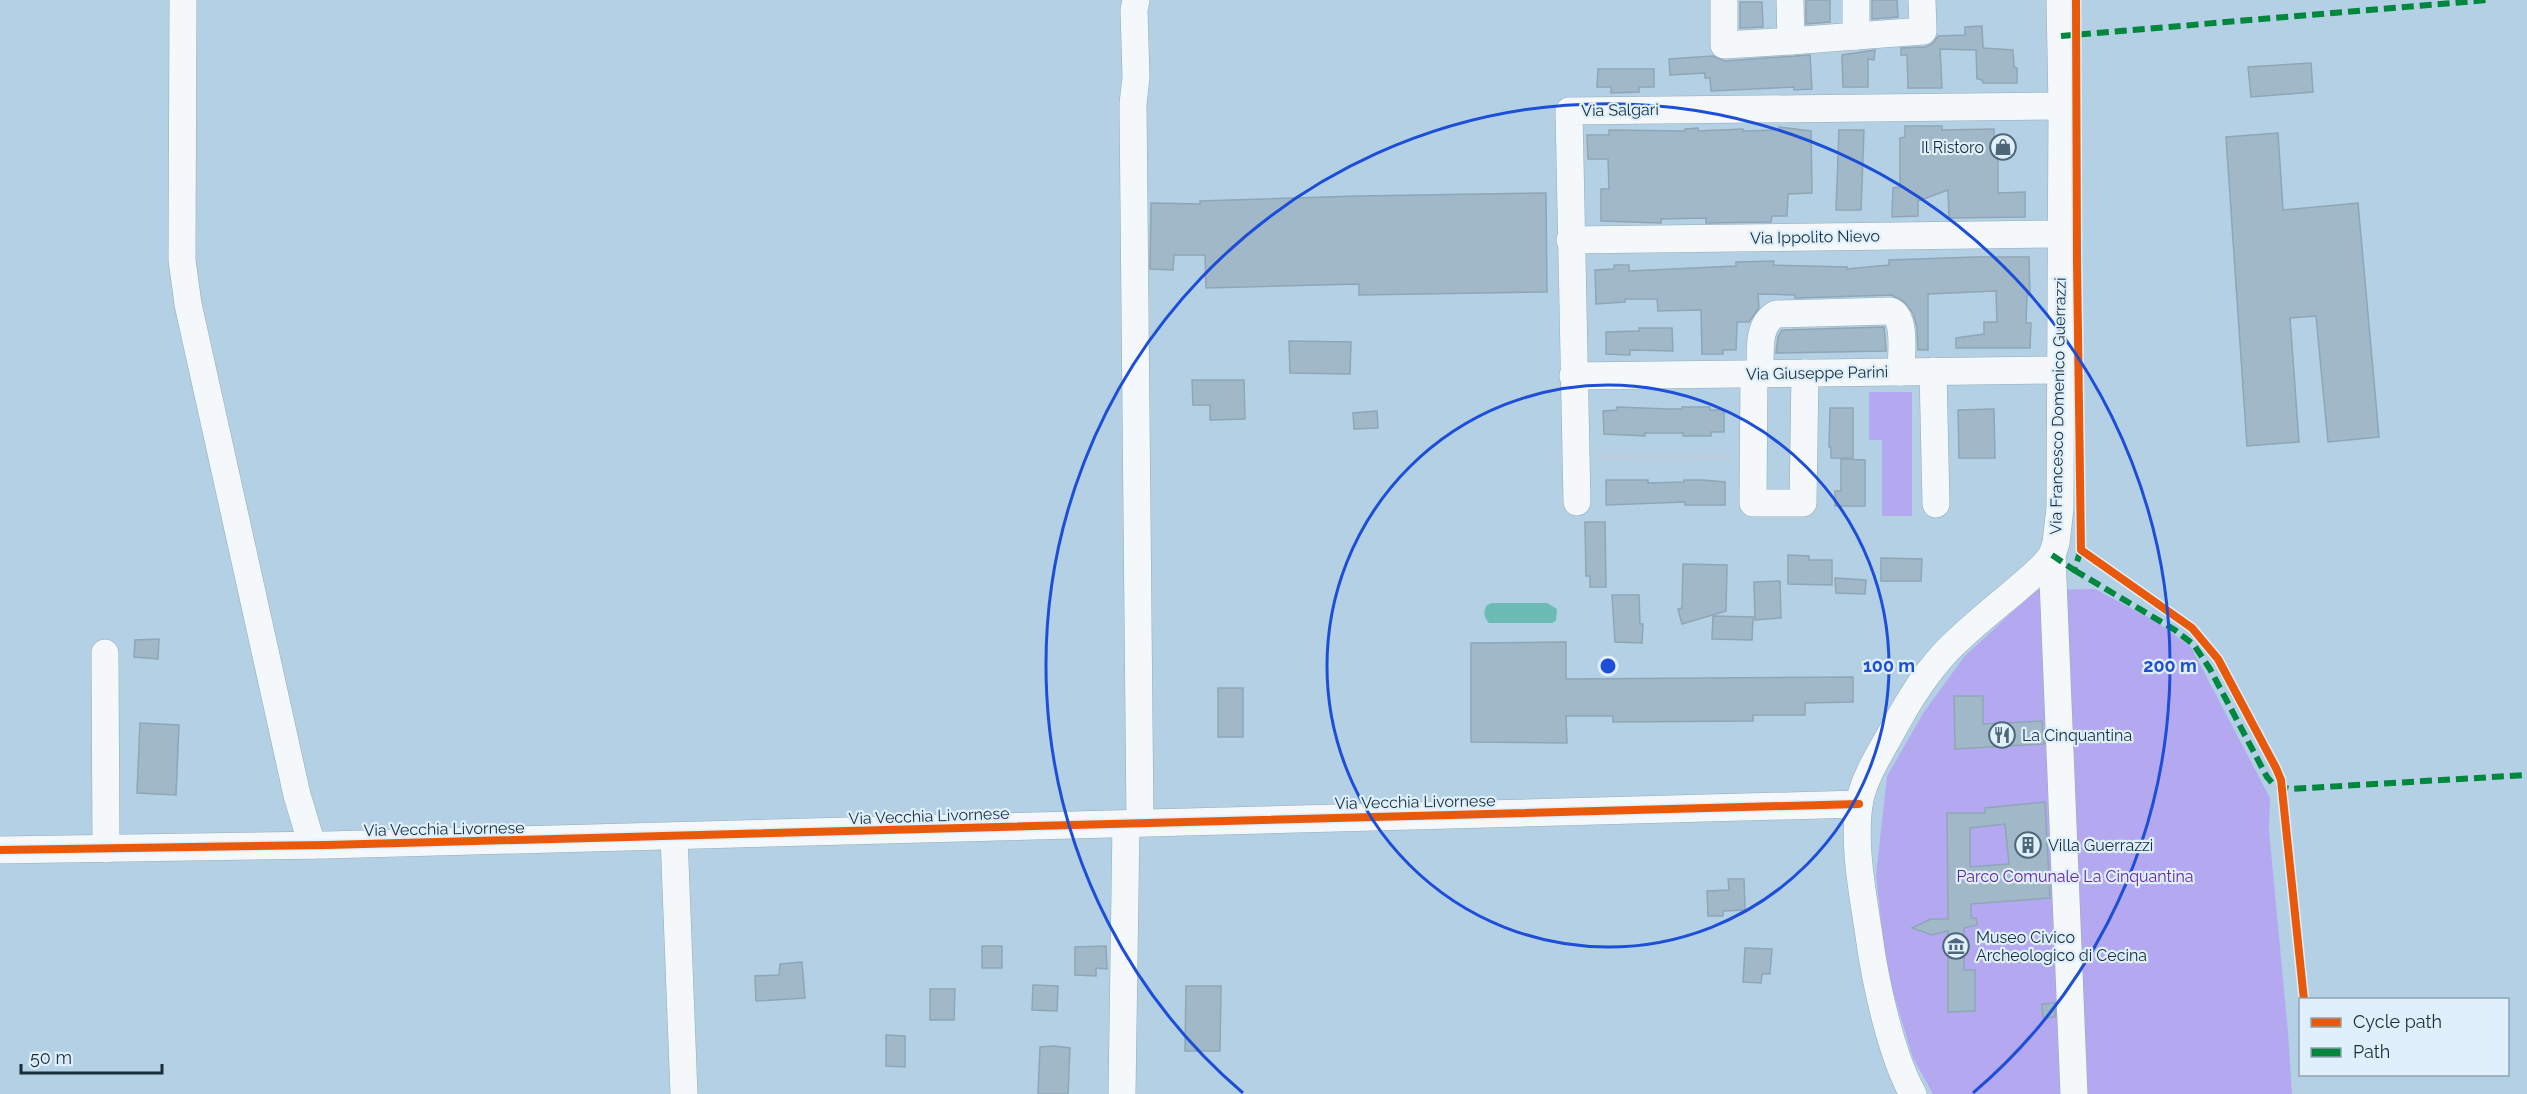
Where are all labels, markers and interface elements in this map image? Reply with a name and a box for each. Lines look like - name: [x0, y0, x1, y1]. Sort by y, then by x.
- street label: Via Salgari: [1581, 100, 1659, 120]
- shop icon: Il Ristoro: [1988, 132, 2018, 162]
- place label: Il Ristoro: [1921, 138, 1984, 157]
- street label: Via Ippolito Nievo: [1750, 226, 1880, 248]
- street label: Via Francesco Domenico Guerrazzi: [2046, 277, 2070, 535]
- street label: Via Giuseppe Parini: [1746, 362, 1888, 384]
- text: 100 m: [1863, 655, 1915, 676]
- text: 200 m: [2143, 655, 2197, 676]
- centre of rings: [1598, 656, 1618, 676]
- restaurant icon: La Cinquantina: [1987, 720, 2017, 750]
- place label: La Cinquantina: [2022, 726, 2132, 745]
- street label: Via Vecchia Livornese: [1334, 791, 1496, 813]
- street label: Via Vecchia Livornese: [848, 804, 1010, 828]
- street label: Via Vecchia Livornese: [363, 818, 525, 840]
- building icon: Villa Guerrazzi: [2013, 830, 2043, 860]
- place label: Villa Guerrazzi: [2048, 836, 2153, 855]
- park label: Parco Comunale La Cinquantina: [1957, 867, 2193, 886]
- place label: Museo Civico Archeologico di Cecina: [1976, 928, 2147, 965]
- museum icon: Museo Civico Archeologico di Cecina: [1941, 931, 1971, 961]
- legend: [2299, 998, 2509, 1076]
- text: Cycle path: [2353, 1011, 2442, 1032]
- scale bar: [21, 1037, 162, 1075]
- text: Path: [2353, 1041, 2390, 1062]
- text: 50 m: [30, 1047, 72, 1068]

